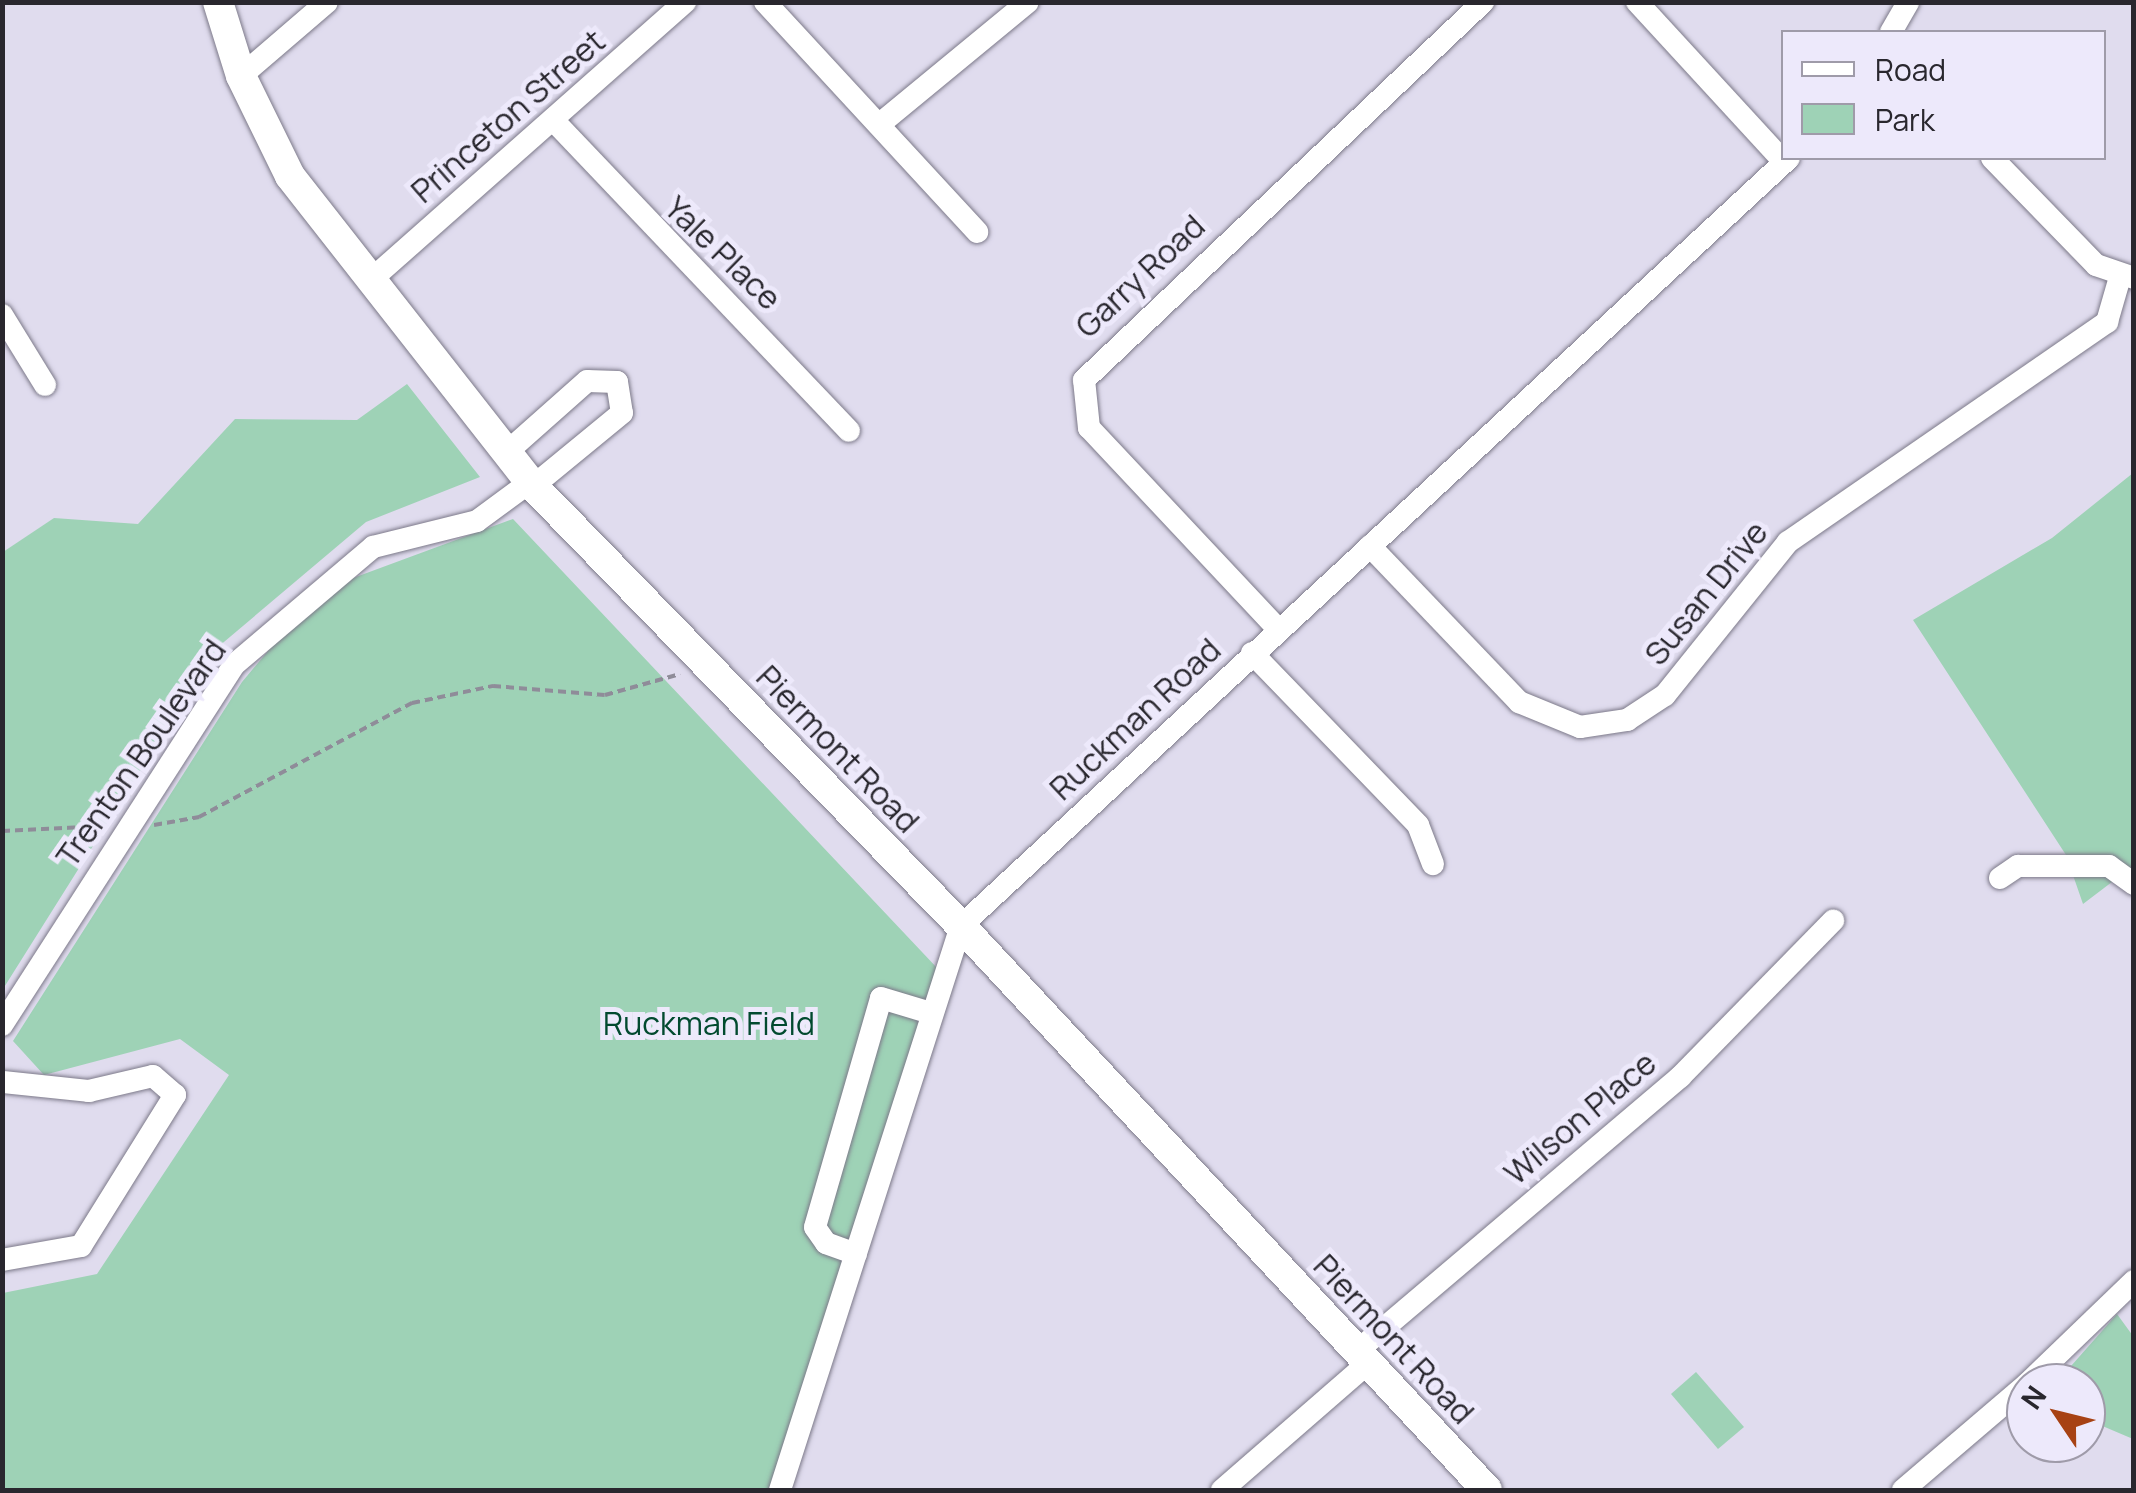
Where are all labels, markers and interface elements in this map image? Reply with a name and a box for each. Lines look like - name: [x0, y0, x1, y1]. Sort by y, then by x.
- street label: Princeton Street: [403, 22, 613, 210]
- legend: [1781, 30, 2106, 160]
- text: Road: [1875, 49, 1946, 90]
- text: Park: [1875, 99, 1935, 140]
- street label: Yale Place: [657, 188, 789, 318]
- street label: Garry Road: [1068, 207, 1212, 345]
- street label: Susan Drive: [1636, 513, 1776, 673]
- street label: Ruckman Road: [1042, 630, 1228, 808]
- street label: Trenton Boulevard: [48, 632, 234, 874]
- street label: Piermont Road: [749, 658, 927, 840]
- park label: Ruckman Field: [603, 1004, 815, 1042]
- street label: Wilson Place: [1496, 1044, 1664, 1192]
- street label: Piermont Road: [1306, 1247, 1482, 1431]
- north arrow: [2006, 1363, 2106, 1463]
- text: N: [2012, 1378, 2054, 1416]

